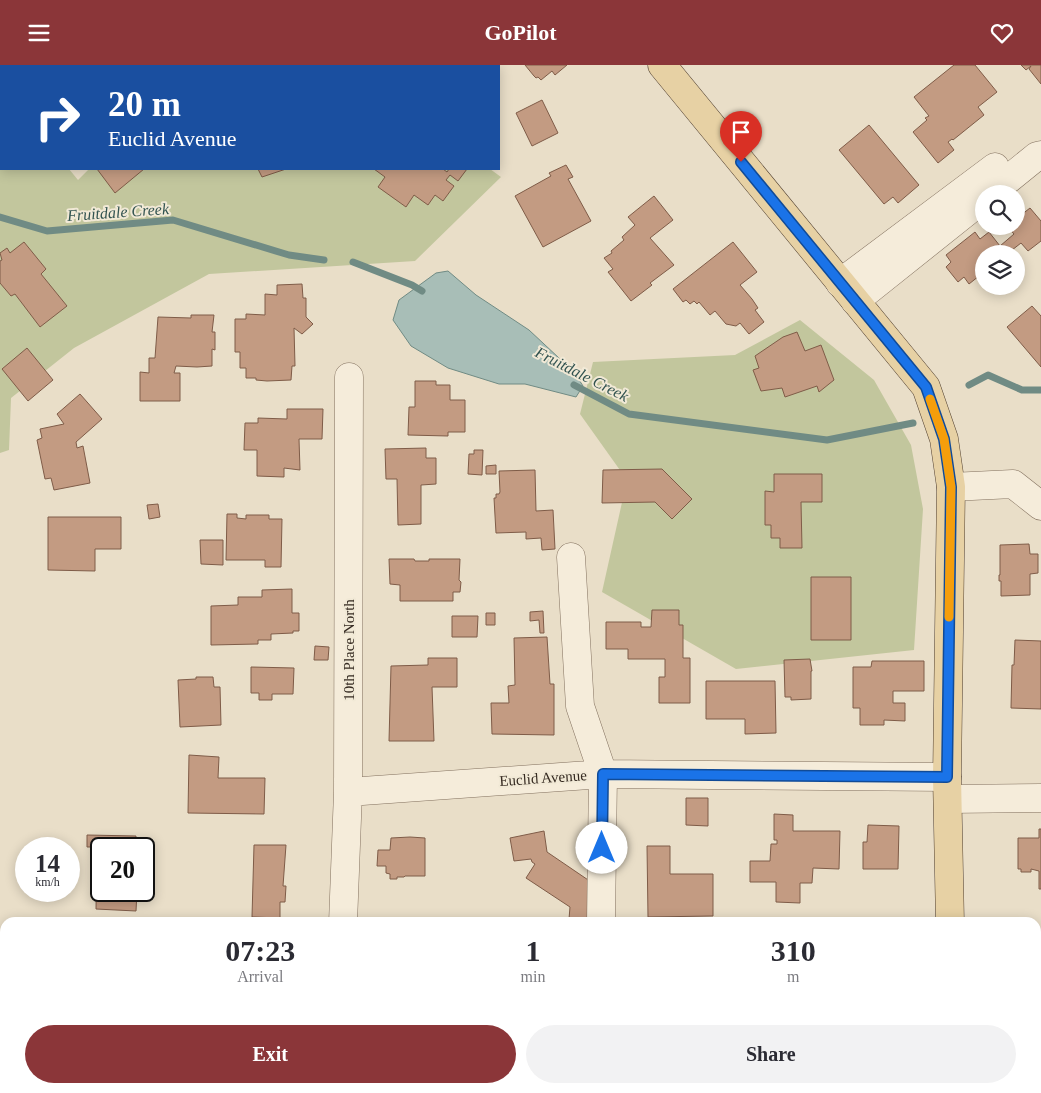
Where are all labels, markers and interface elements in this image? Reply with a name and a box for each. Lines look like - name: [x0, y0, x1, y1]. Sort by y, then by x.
- icon: menu: [25, 19, 53, 47]
- icon: heart: [988, 19, 1016, 47]
- text: GoPilot: [484, 20, 557, 45]
- icon: right: [25, 85, 90, 150]
- text: 20 m: [108, 85, 181, 124]
- pin: [720, 111, 762, 162]
- icon: arrive: [727, 118, 755, 146]
- text: Euclid Avenue: [108, 126, 237, 151]
- map controls: [975, 185, 1025, 295]
- button: search: [975, 185, 1025, 235]
- water label: Fruitdale Creek: [66, 200, 170, 224]
- button: layers: [975, 245, 1025, 295]
- water label: Fruitdale Creek: [532, 343, 632, 405]
- street label: 10th Place North: [341, 599, 357, 701]
- street label: Euclid Avenue: [499, 767, 588, 789]
- position arrow: [575, 821, 627, 873]
- speed limit sign: 20: [90, 837, 155, 902]
- text: 14: [35, 850, 60, 877]
- text: km/h: [35, 875, 60, 889]
- text: 07:23: [225, 934, 295, 967]
- text: 1: [525, 934, 540, 967]
- text: 310: [771, 934, 816, 967]
- text: Arrival: [237, 968, 283, 985]
- text: min: [521, 968, 545, 985]
- text: m: [787, 968, 799, 985]
- button: Exit: [25, 1025, 516, 1083]
- button: Share: [526, 1025, 1016, 1083]

